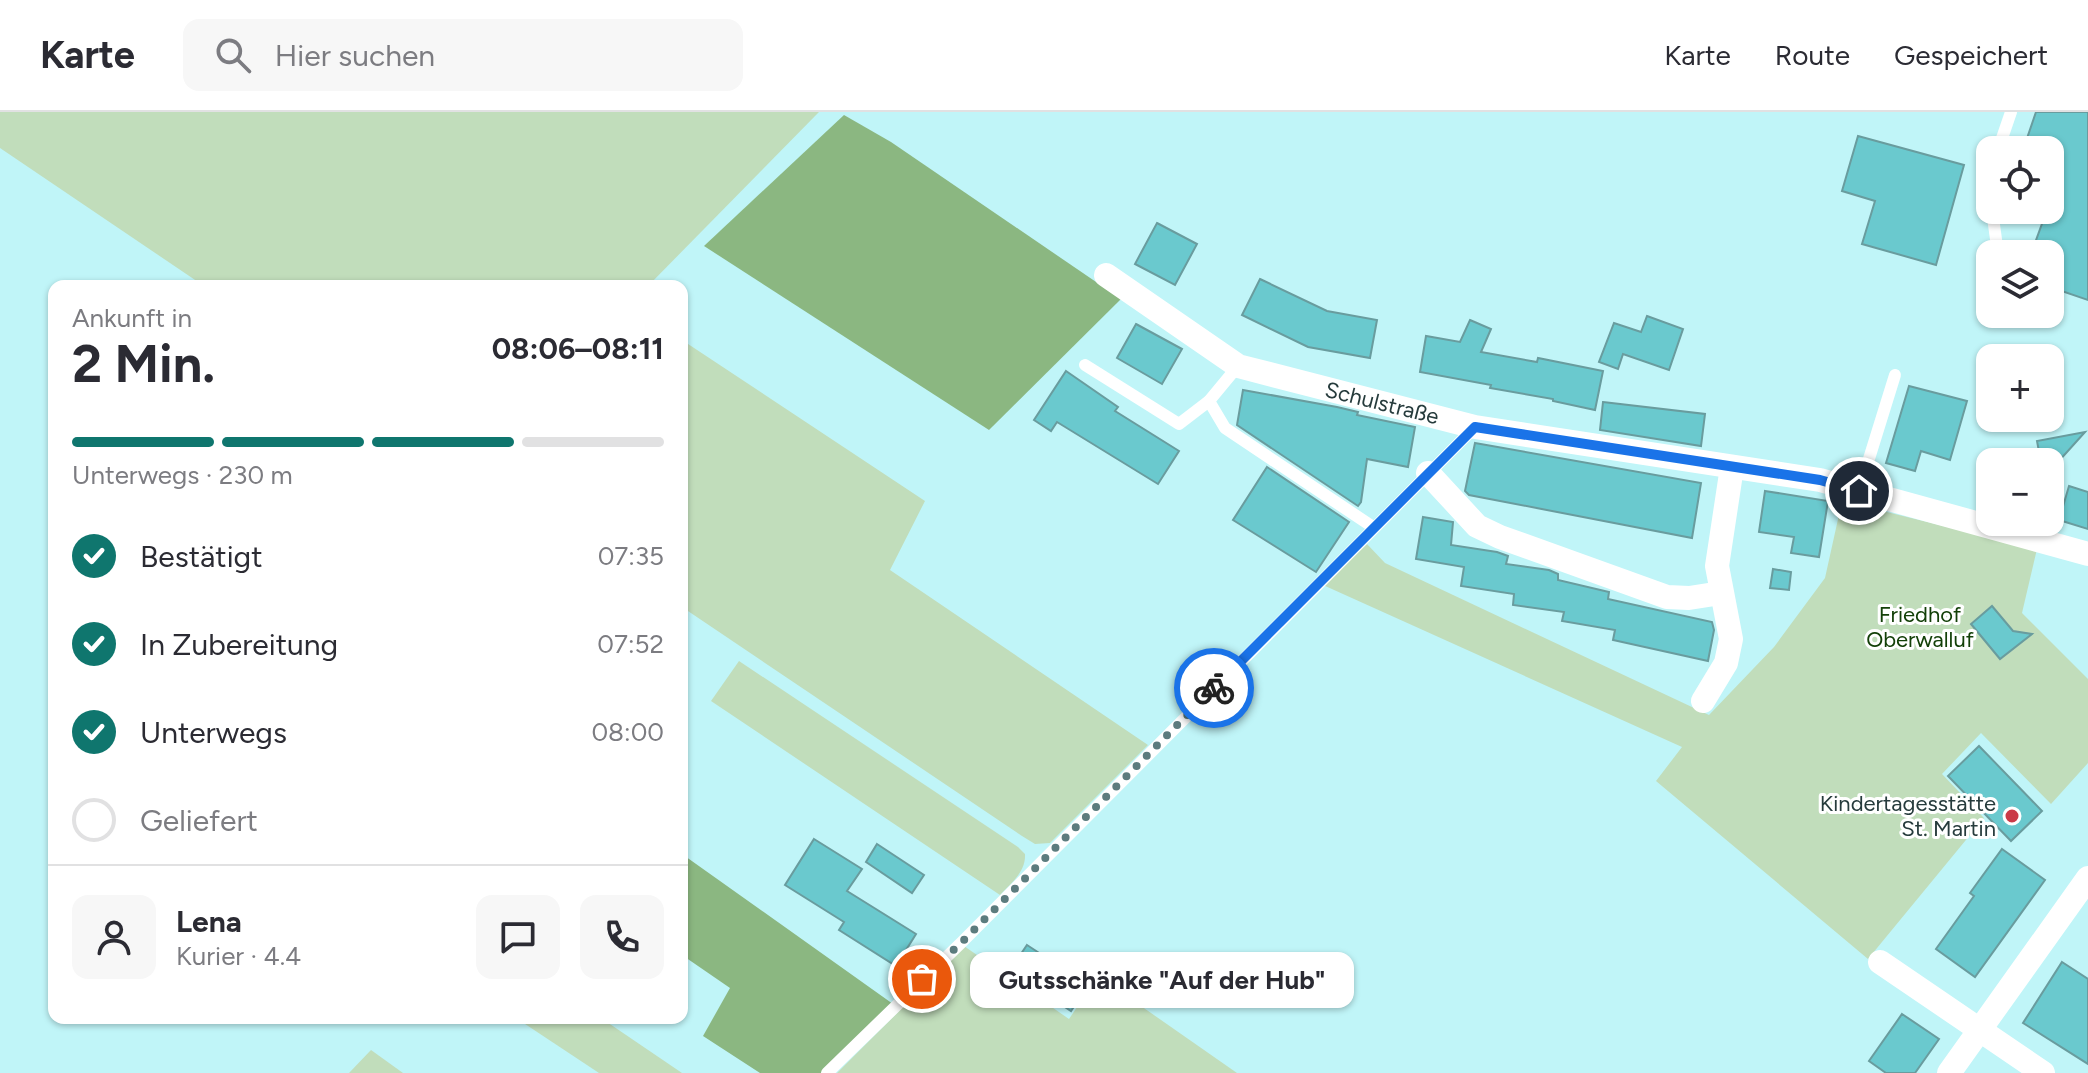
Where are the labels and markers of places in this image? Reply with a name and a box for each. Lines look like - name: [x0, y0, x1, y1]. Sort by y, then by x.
- pin: [1825, 457, 1893, 525]
- place label: Kindertagesstätte St. Martin: [1820, 790, 1996, 842]
- marker: Kindertagesstätte St. Martin: [2003, 807, 2021, 825]
- pin: [888, 945, 956, 1013]
- callout: Gutsschänke "Auf der Hub": [970, 951, 1354, 1007]

